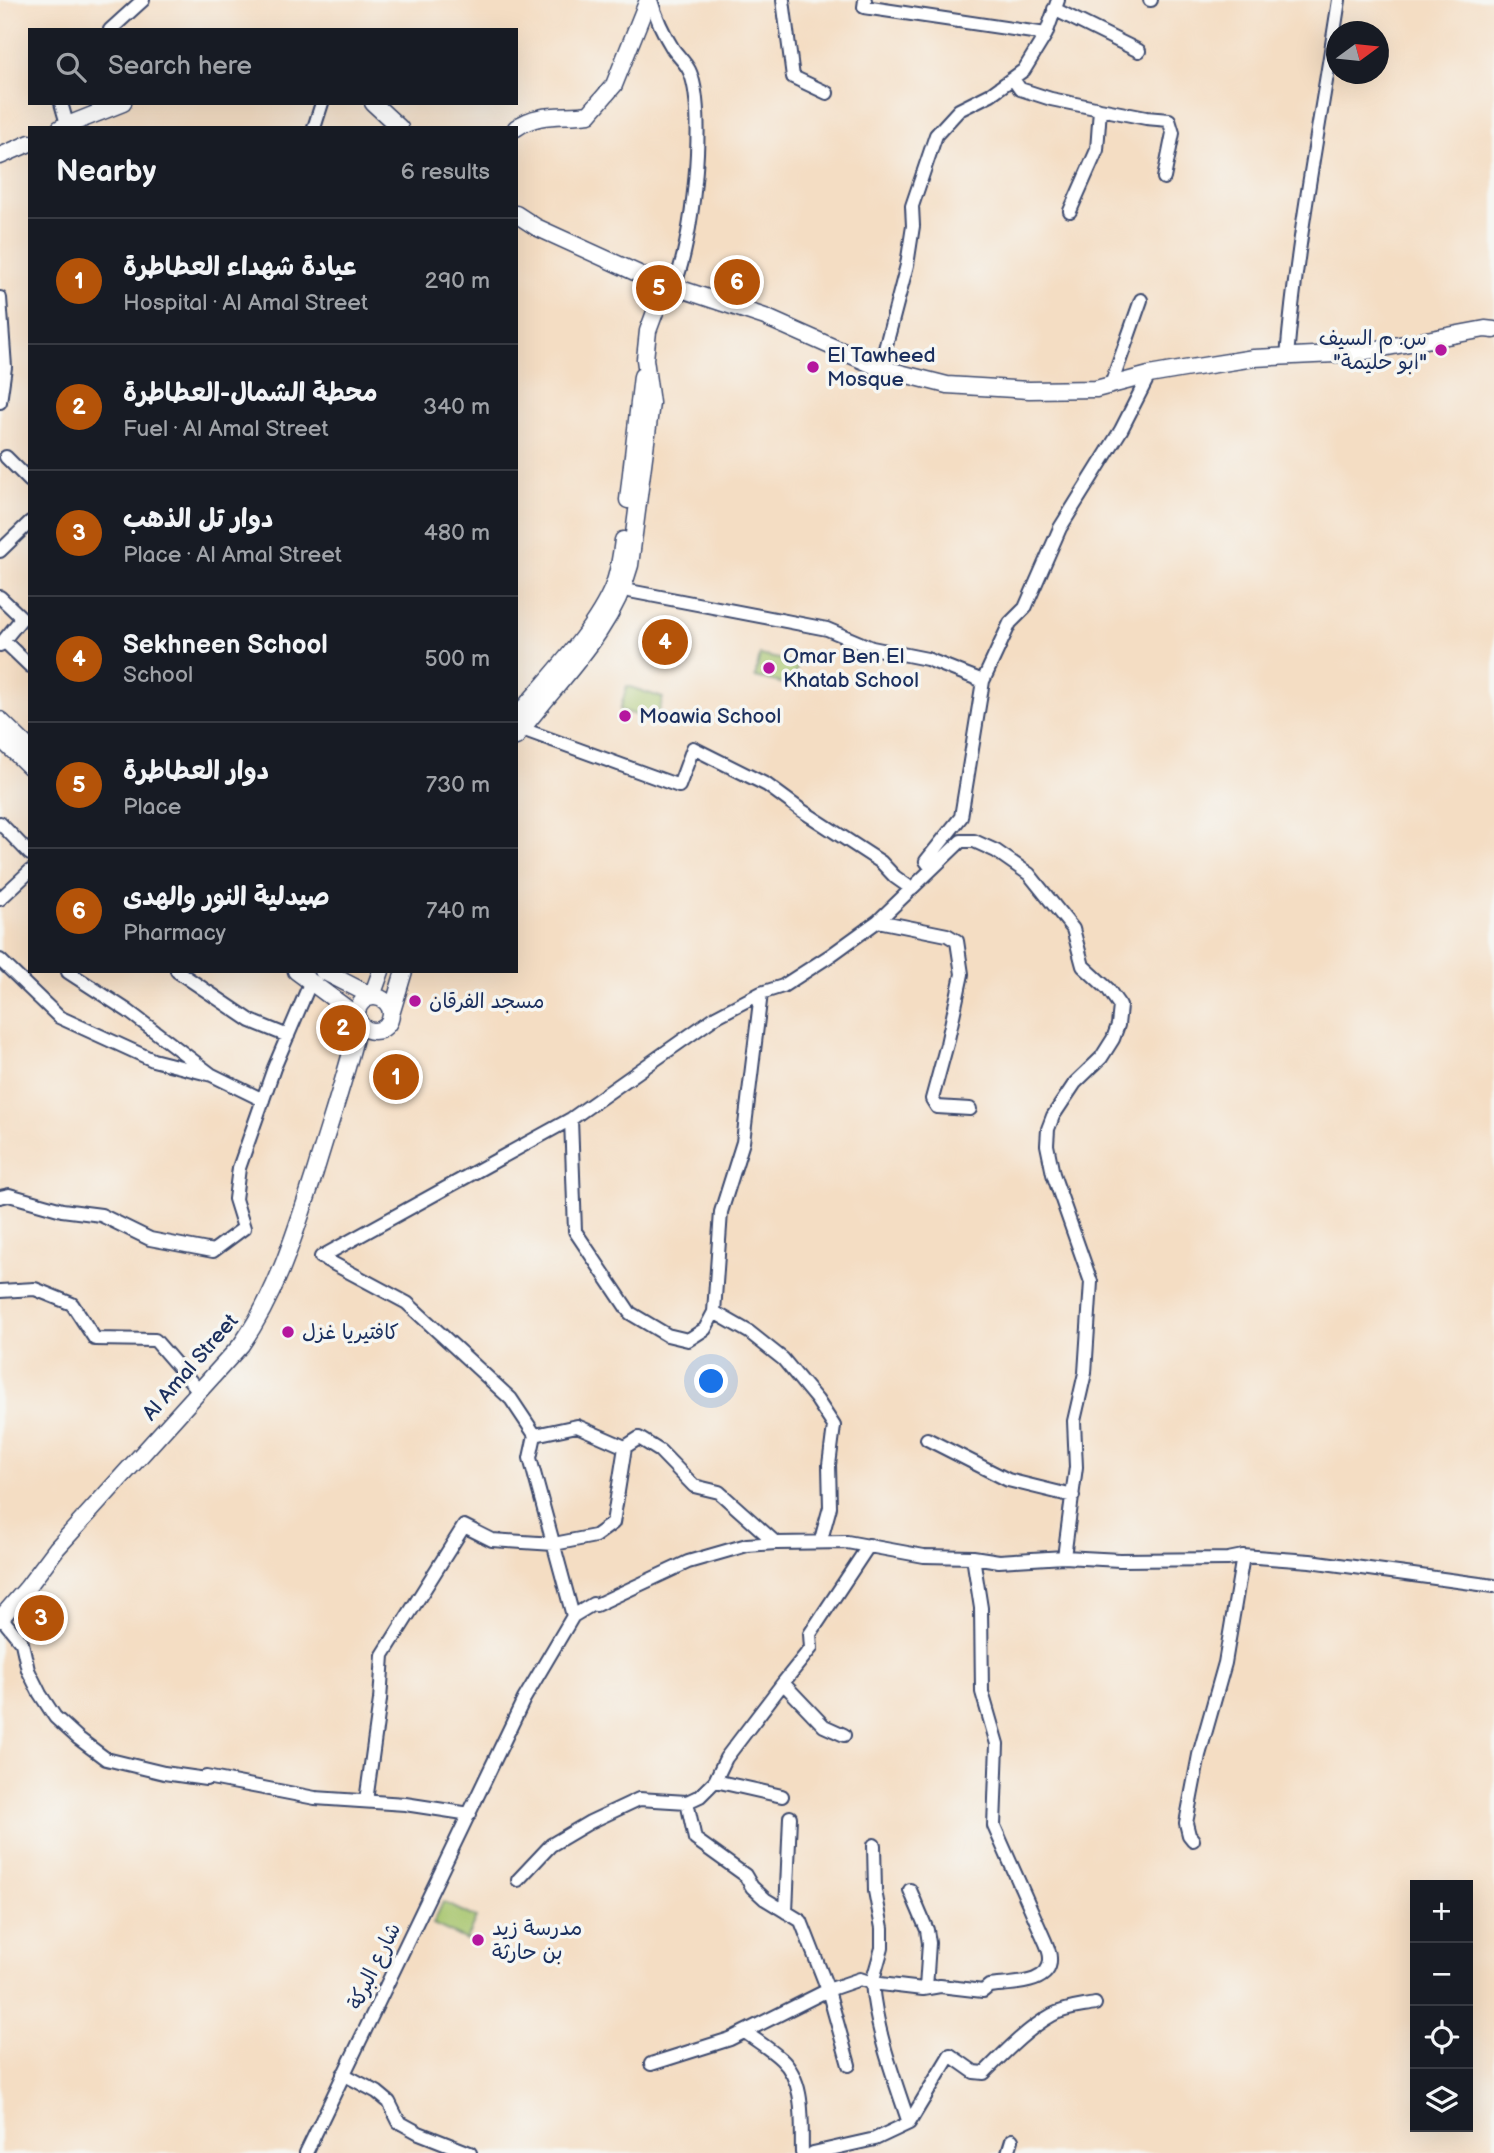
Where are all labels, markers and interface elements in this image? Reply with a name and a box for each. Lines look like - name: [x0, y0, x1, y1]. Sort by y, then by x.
- north arrow: [1326, 21, 1389, 84]
- search box: [28, 28, 518, 105]
- icon: search: [52, 48, 90, 86]
- text: Search here: [108, 51, 252, 82]
- text: Nearby: [56, 154, 156, 190]
- text: 6 results: [401, 158, 490, 186]
- text: عيادة شهداء العطاطرة: [123, 252, 356, 283]
- pin: 6: [714, 256, 760, 308]
- pin: 5: [636, 262, 682, 314]
- text: 1: [74, 267, 84, 295]
- text: 290 m: [424, 267, 490, 295]
- text: Hospital · Al Amal Street: [123, 289, 368, 317]
- place label: س. م السيف "ابو حليمة": [1319, 326, 1427, 375]
- marker: س. م السيف "ابو حليمة": [1433, 342, 1449, 358]
- place label: El Tawheed Mosque: [827, 343, 936, 392]
- marker: El Tawheed Mosque: [805, 359, 821, 375]
- text: محطة الشمال-العطاطرة: [123, 378, 378, 409]
- text: 2: [72, 393, 86, 421]
- text: 340 m: [423, 393, 490, 421]
- text: Fuel · Al Amal Street: [123, 415, 329, 443]
- text: دوار تل الذهب: [123, 504, 273, 535]
- text: 3: [72, 519, 86, 547]
- text: 480 m: [424, 519, 490, 547]
- text: Place · Al Amal Street: [123, 541, 342, 569]
- pin: 4: [642, 616, 688, 668]
- text: Sekhneen School: [123, 630, 328, 661]
- place label: Omar Ben El Khatab School: [783, 644, 919, 693]
- text: 4: [72, 645, 86, 673]
- text: 500 m: [425, 645, 490, 673]
- marker: Omar Ben El Khatab School: [761, 660, 777, 676]
- text: School: [123, 661, 193, 689]
- place label: Moawia School: [639, 704, 781, 729]
- marker: Moawia School: [617, 708, 633, 724]
- text: دوار العطاطرة: [123, 756, 269, 787]
- text: 5: [72, 771, 86, 799]
- text: 730 m: [426, 771, 490, 799]
- text: Place: [123, 793, 181, 821]
- text: صيدلية النور والهدى: [123, 882, 330, 913]
- text: 6: [72, 897, 86, 925]
- text: 740 m: [426, 897, 490, 925]
- text: Pharmacy: [123, 919, 226, 947]
- place label: مسجد الفرقان: [429, 989, 544, 1014]
- marker: مسجد الفرقان: [407, 993, 423, 1009]
- pin: 2: [320, 1002, 366, 1054]
- pin: 1: [373, 1051, 419, 1103]
- street label: Al Amal Street: [137, 1309, 244, 1426]
- place label: كافتيريا غزل: [302, 1320, 399, 1345]
- marker: كافتيريا غزل: [280, 1324, 296, 1340]
- your location: [694, 1364, 728, 1398]
- pin: 3: [18, 1592, 64, 1644]
- map controls: [1410, 1880, 1473, 2132]
- button: +: [1410, 1880, 1473, 1943]
- place label: مدرسة زيد بن حارثة: [492, 1916, 582, 1965]
- street label: شارع البركة: [343, 1919, 408, 2015]
- marker: مدرسة زيد بن حارثة: [470, 1932, 486, 1948]
- button: −: [1410, 1943, 1473, 2006]
- button: locate: [1410, 2006, 1473, 2069]
- button: layers: [1410, 2069, 1473, 2132]

